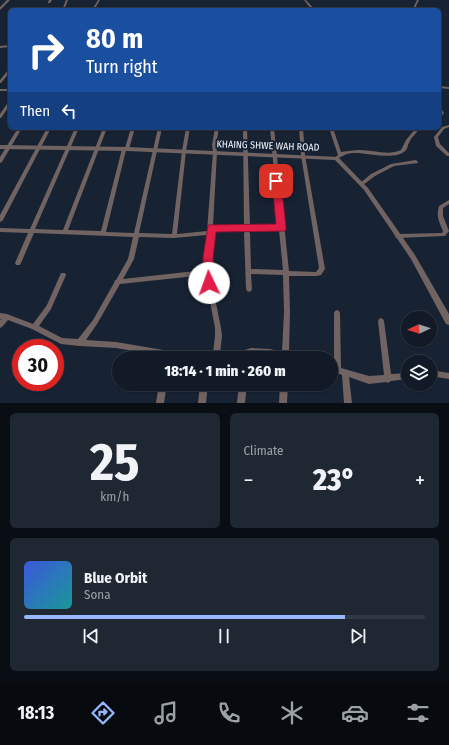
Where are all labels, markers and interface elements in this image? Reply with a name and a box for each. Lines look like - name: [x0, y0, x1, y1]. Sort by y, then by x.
- text: 80 m: [86, 22, 143, 55]
- icon: right: [20, 24, 72, 76]
- text: Turn right: [86, 56, 158, 78]
- icon: left: [58, 100, 80, 122]
- text: Then: [20, 102, 50, 120]
- street label: KHAING SHWE WAH ROAD: [216, 138, 320, 154]
- pin: [259, 164, 293, 198]
- icon: arrive: [265, 170, 287, 192]
- position arrow: [188, 262, 230, 304]
- north arrow: [401, 311, 437, 347]
- map controls: [401, 311, 437, 391]
- speed limit sign: 30: [12, 339, 64, 391]
- button: layers: [401, 355, 437, 391]
- text: 18:14 · 1 min · 260 m: [164, 362, 286, 380]
- text: 25: [90, 431, 140, 494]
- text: Climate: [244, 443, 284, 458]
- text: 23°: [313, 462, 355, 498]
- text: −: [244, 467, 253, 494]
- text: +: [415, 467, 425, 494]
- text: km/h: [100, 489, 129, 504]
- text: Blue Orbit: [84, 569, 147, 587]
- text: Sona: [84, 587, 111, 602]
- icon: previous: [80, 625, 102, 647]
- icon: pause: [213, 625, 235, 647]
- icon: next: [347, 625, 369, 647]
- icon: directions: [89, 699, 117, 727]
- icon: music: [152, 699, 180, 727]
- icon: phone: [215, 699, 243, 727]
- icon: climate: [278, 699, 306, 727]
- icon: car: [341, 699, 369, 727]
- icon: filters: [404, 699, 432, 727]
- text: 18:13: [17, 702, 54, 724]

